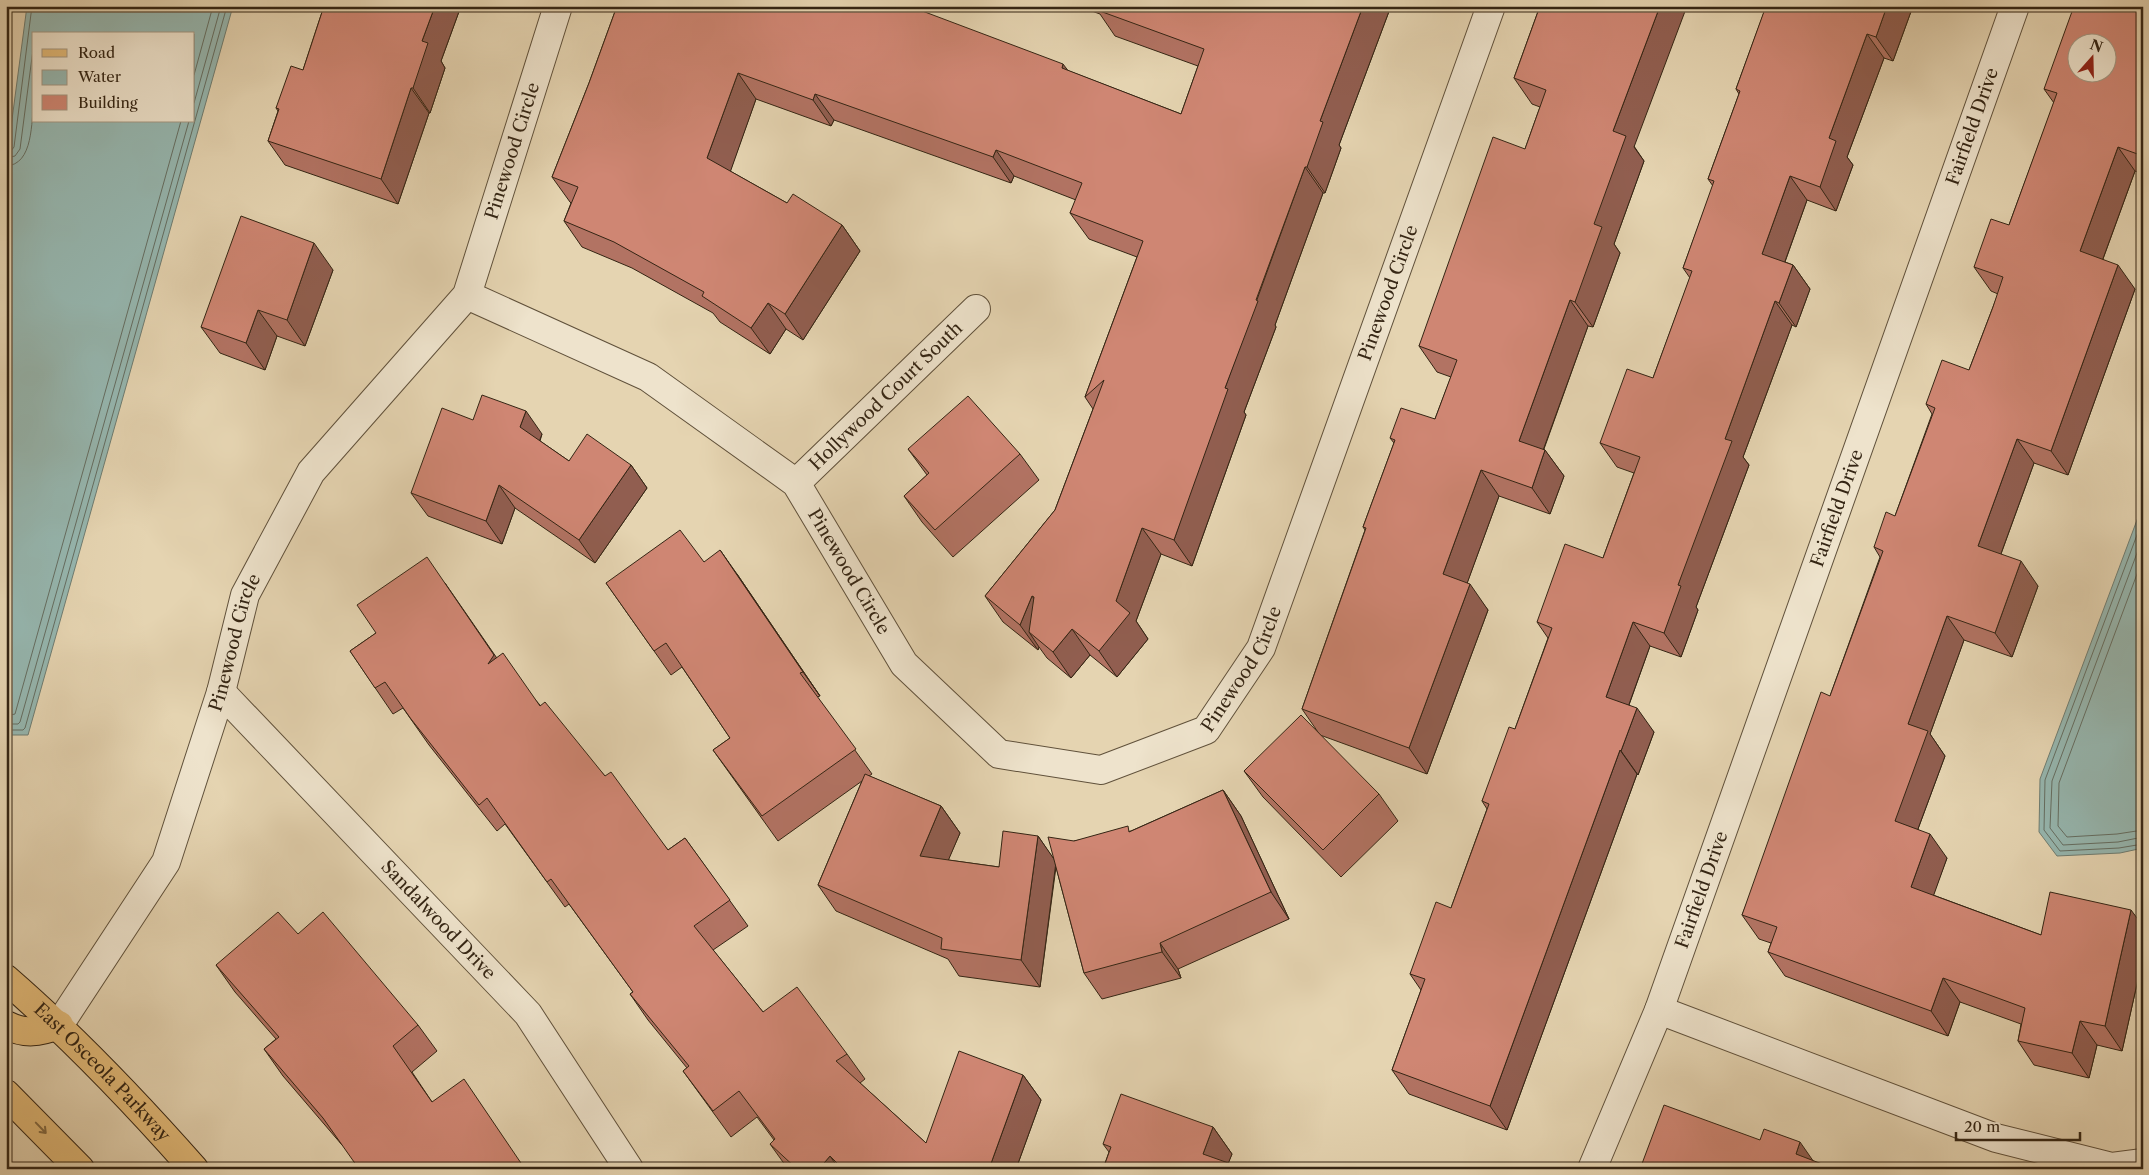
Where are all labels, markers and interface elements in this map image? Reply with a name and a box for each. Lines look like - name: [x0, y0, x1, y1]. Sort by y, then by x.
- legend: [32, 32, 195, 122]
- north arrow: [2066, 32, 2116, 82]
- text: N: [2088, 35, 2105, 56]
- text: Road: [78, 43, 115, 62]
- street label: Fairfield Drive: [1941, 65, 2003, 188]
- text: Water: [77, 67, 122, 86]
- street label: Pinewood Circle: [480, 80, 544, 222]
- text: Building: [78, 93, 138, 112]
- street label: Pinewood Circle: [1354, 222, 1423, 364]
- street label: Hollywood Court South: [805, 317, 967, 475]
- street label: Fairfield Drive: [1806, 446, 1868, 570]
- street label: Pinewood Circle: [803, 505, 895, 638]
- street label: Pinewood Circle: [204, 570, 265, 714]
- street label: Pinewood Circle: [1197, 603, 1286, 736]
- street label: Fairfield Drive: [1671, 828, 1733, 952]
- street label: Sandalwood Drive: [376, 856, 500, 984]
- street label: East Osceola Parkway: [29, 998, 176, 1147]
- scale bar: [1956, 1110, 2080, 1142]
- text: 20 m: [1964, 1117, 2000, 1136]
- one-way arrow: [35, 1122, 47, 1134]

